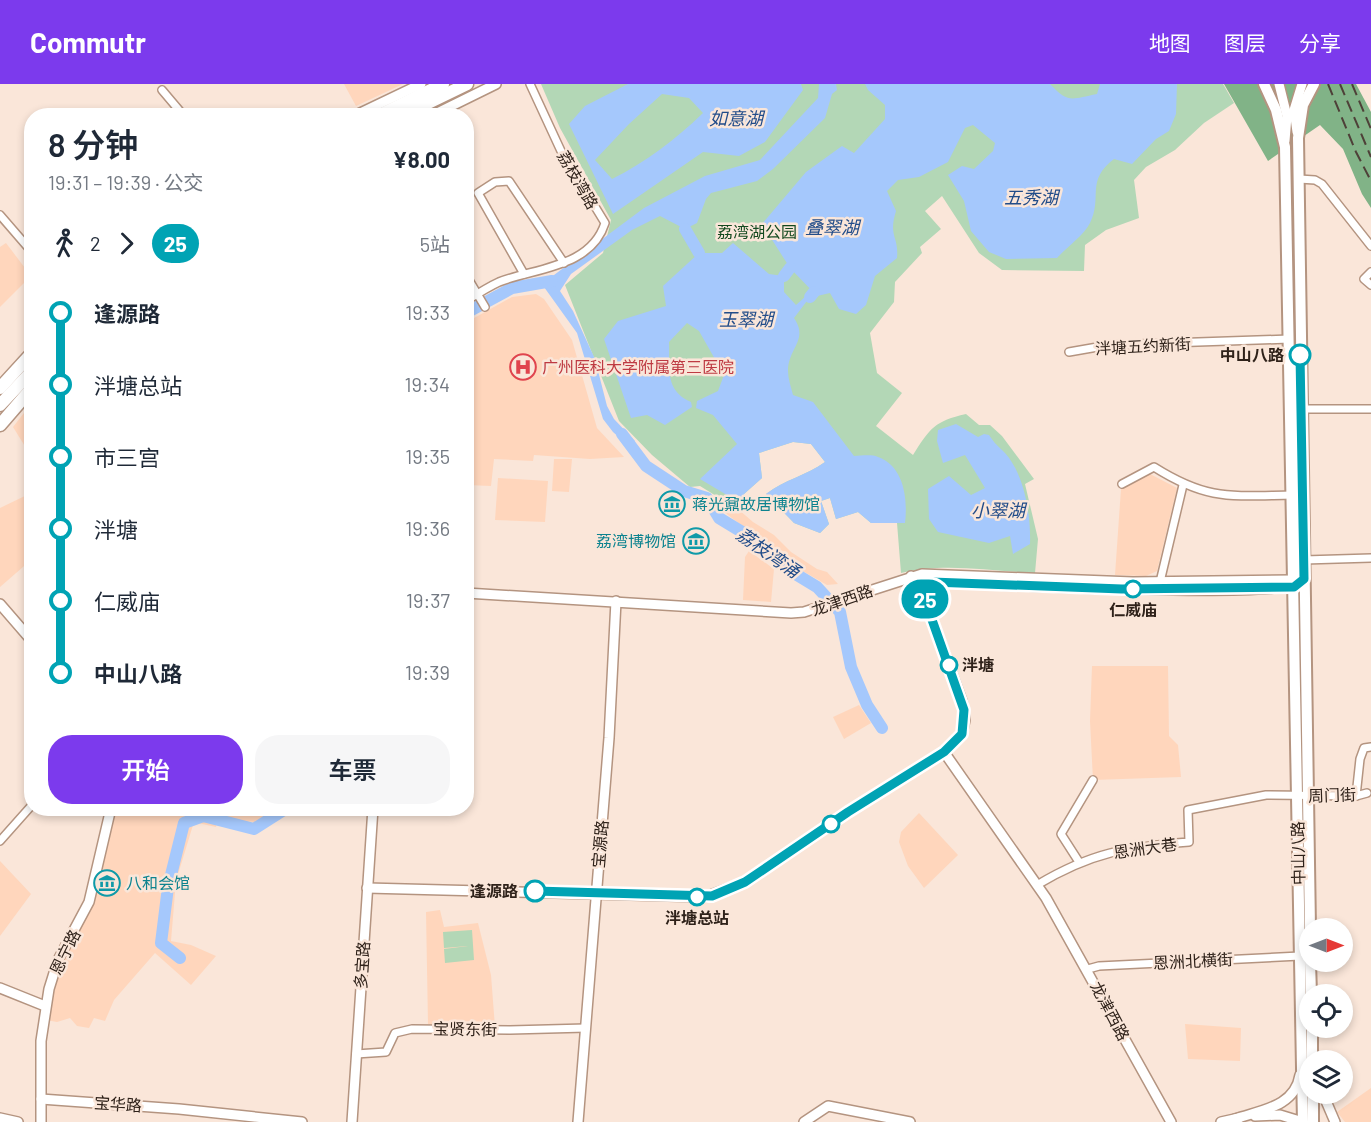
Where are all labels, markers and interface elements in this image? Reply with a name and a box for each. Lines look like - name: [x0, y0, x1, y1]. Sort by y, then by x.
- text: Commutr: [30, 25, 146, 59]
- text: 地图: [1149, 30, 1191, 55]
- text: 图层: [1224, 30, 1266, 55]
- text: 分享: [1299, 30, 1341, 55]
- water label: 如意湖: [709, 107, 766, 129]
- text: 8 分钟: [48, 124, 138, 164]
- text: ¥8.00: [393, 146, 450, 172]
- street label: 荔枝湾路: [554, 147, 603, 212]
- text: 19:31 – 19:39 · 公交: [48, 170, 203, 194]
- water label: 五秀湖: [1004, 186, 1061, 208]
- water label: 叠翠湖: [805, 216, 862, 238]
- park label: 荔湾湖公园: [717, 222, 797, 241]
- icon: walk: [48, 227, 81, 260]
- icon: forward: [110, 227, 143, 260]
- text: 2: [90, 231, 101, 255]
- text: 25: [164, 231, 187, 256]
- text: 5站: [420, 232, 450, 256]
- text: 逢源路: [94, 300, 160, 326]
- text: 19:33: [405, 300, 450, 324]
- water label: 玉翠湖: [719, 308, 776, 330]
- street label: 泮塘五约新街: [1095, 334, 1191, 358]
- marker: 中山八路: [1289, 344, 1311, 366]
- place label: 中山八路: [1220, 345, 1284, 364]
- hospital icon: 广州医科大学附属第三医院: [508, 352, 538, 382]
- place label: 广州医科大学附属第三医院: [542, 357, 734, 376]
- text: 泮塘总站: [94, 372, 182, 398]
- text: 19:34: [404, 372, 450, 396]
- text: 市三宫: [94, 444, 160, 470]
- text: 19:35: [405, 444, 450, 468]
- museum icon: 蒋光鼐故居博物馆: [657, 489, 687, 519]
- place label: 蒋光鼐故居博物馆: [692, 494, 820, 513]
- water label: 小翠湖: [971, 499, 1028, 521]
- text: 泮塘: [94, 516, 138, 542]
- text: 19:36: [405, 516, 450, 540]
- water label: 荔枝湾涌: [733, 523, 806, 583]
- museum icon: 荔湾博物馆: [681, 526, 711, 556]
- place label: 荔湾博物馆: [596, 531, 676, 550]
- street label: 龙津西路: [808, 580, 875, 619]
- line badge: 25: [898, 580, 952, 618]
- marker: 仁威庙: [1124, 580, 1142, 598]
- text: 25: [913, 587, 937, 612]
- text: 仁威庙: [94, 588, 160, 614]
- text: 19:37: [406, 588, 450, 612]
- place label: 仁威庙: [1109, 600, 1157, 619]
- place label: 泮塘: [962, 655, 994, 674]
- marker: 泮塘: [940, 656, 958, 674]
- text: 中山八路: [94, 660, 182, 686]
- text: 19:39: [405, 660, 450, 684]
- button: 开始: [48, 735, 243, 804]
- button: 车票: [255, 735, 450, 804]
- street label: 周门街: [1308, 784, 1356, 805]
- unlabelled marker: [822, 815, 840, 833]
- street label: 宝源路: [588, 819, 611, 869]
- street label: 中山八路: [1287, 821, 1308, 885]
- street label: 恩洲大巷: [1112, 834, 1178, 861]
- museum icon: 八和会馆: [92, 868, 122, 898]
- place label: 八和会馆: [126, 873, 190, 892]
- marker: 逢源路: [524, 880, 546, 902]
- place label: 逢源路: [470, 881, 518, 900]
- marker: 泮塘总站: [688, 888, 706, 906]
- place label: 泮塘总站: [665, 908, 729, 927]
- north arrow: [1299, 918, 1353, 972]
- map controls: [1299, 918, 1353, 1104]
- street label: 恩宁路: [45, 926, 84, 978]
- street label: 多宝路: [350, 940, 373, 990]
- street label: 恩洲北横街: [1153, 949, 1233, 972]
- street label: 龙津西路: [1087, 978, 1134, 1043]
- button: locate: [1299, 984, 1353, 1038]
- street label: 宝贤东街: [433, 1018, 497, 1039]
- button: layers: [1299, 1050, 1353, 1104]
- street label: 宝华路: [93, 1092, 143, 1115]

